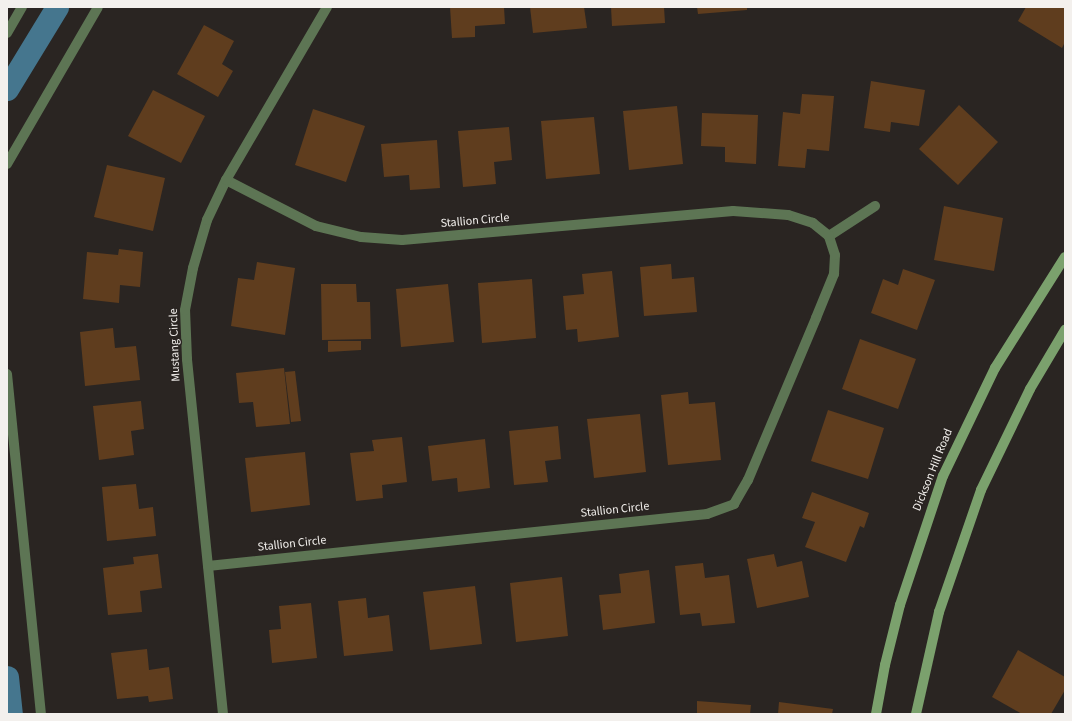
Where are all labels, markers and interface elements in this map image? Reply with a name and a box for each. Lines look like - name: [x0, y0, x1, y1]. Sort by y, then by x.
- street label: Stallion Circle: [440, 211, 510, 231]
- street label: Mustang Circle: [167, 308, 183, 382]
- street label: Dickson Hill Road: [910, 427, 956, 513]
- street label: Stallion Circle: [580, 499, 650, 521]
- street label: Stallion Circle: [257, 533, 327, 555]

